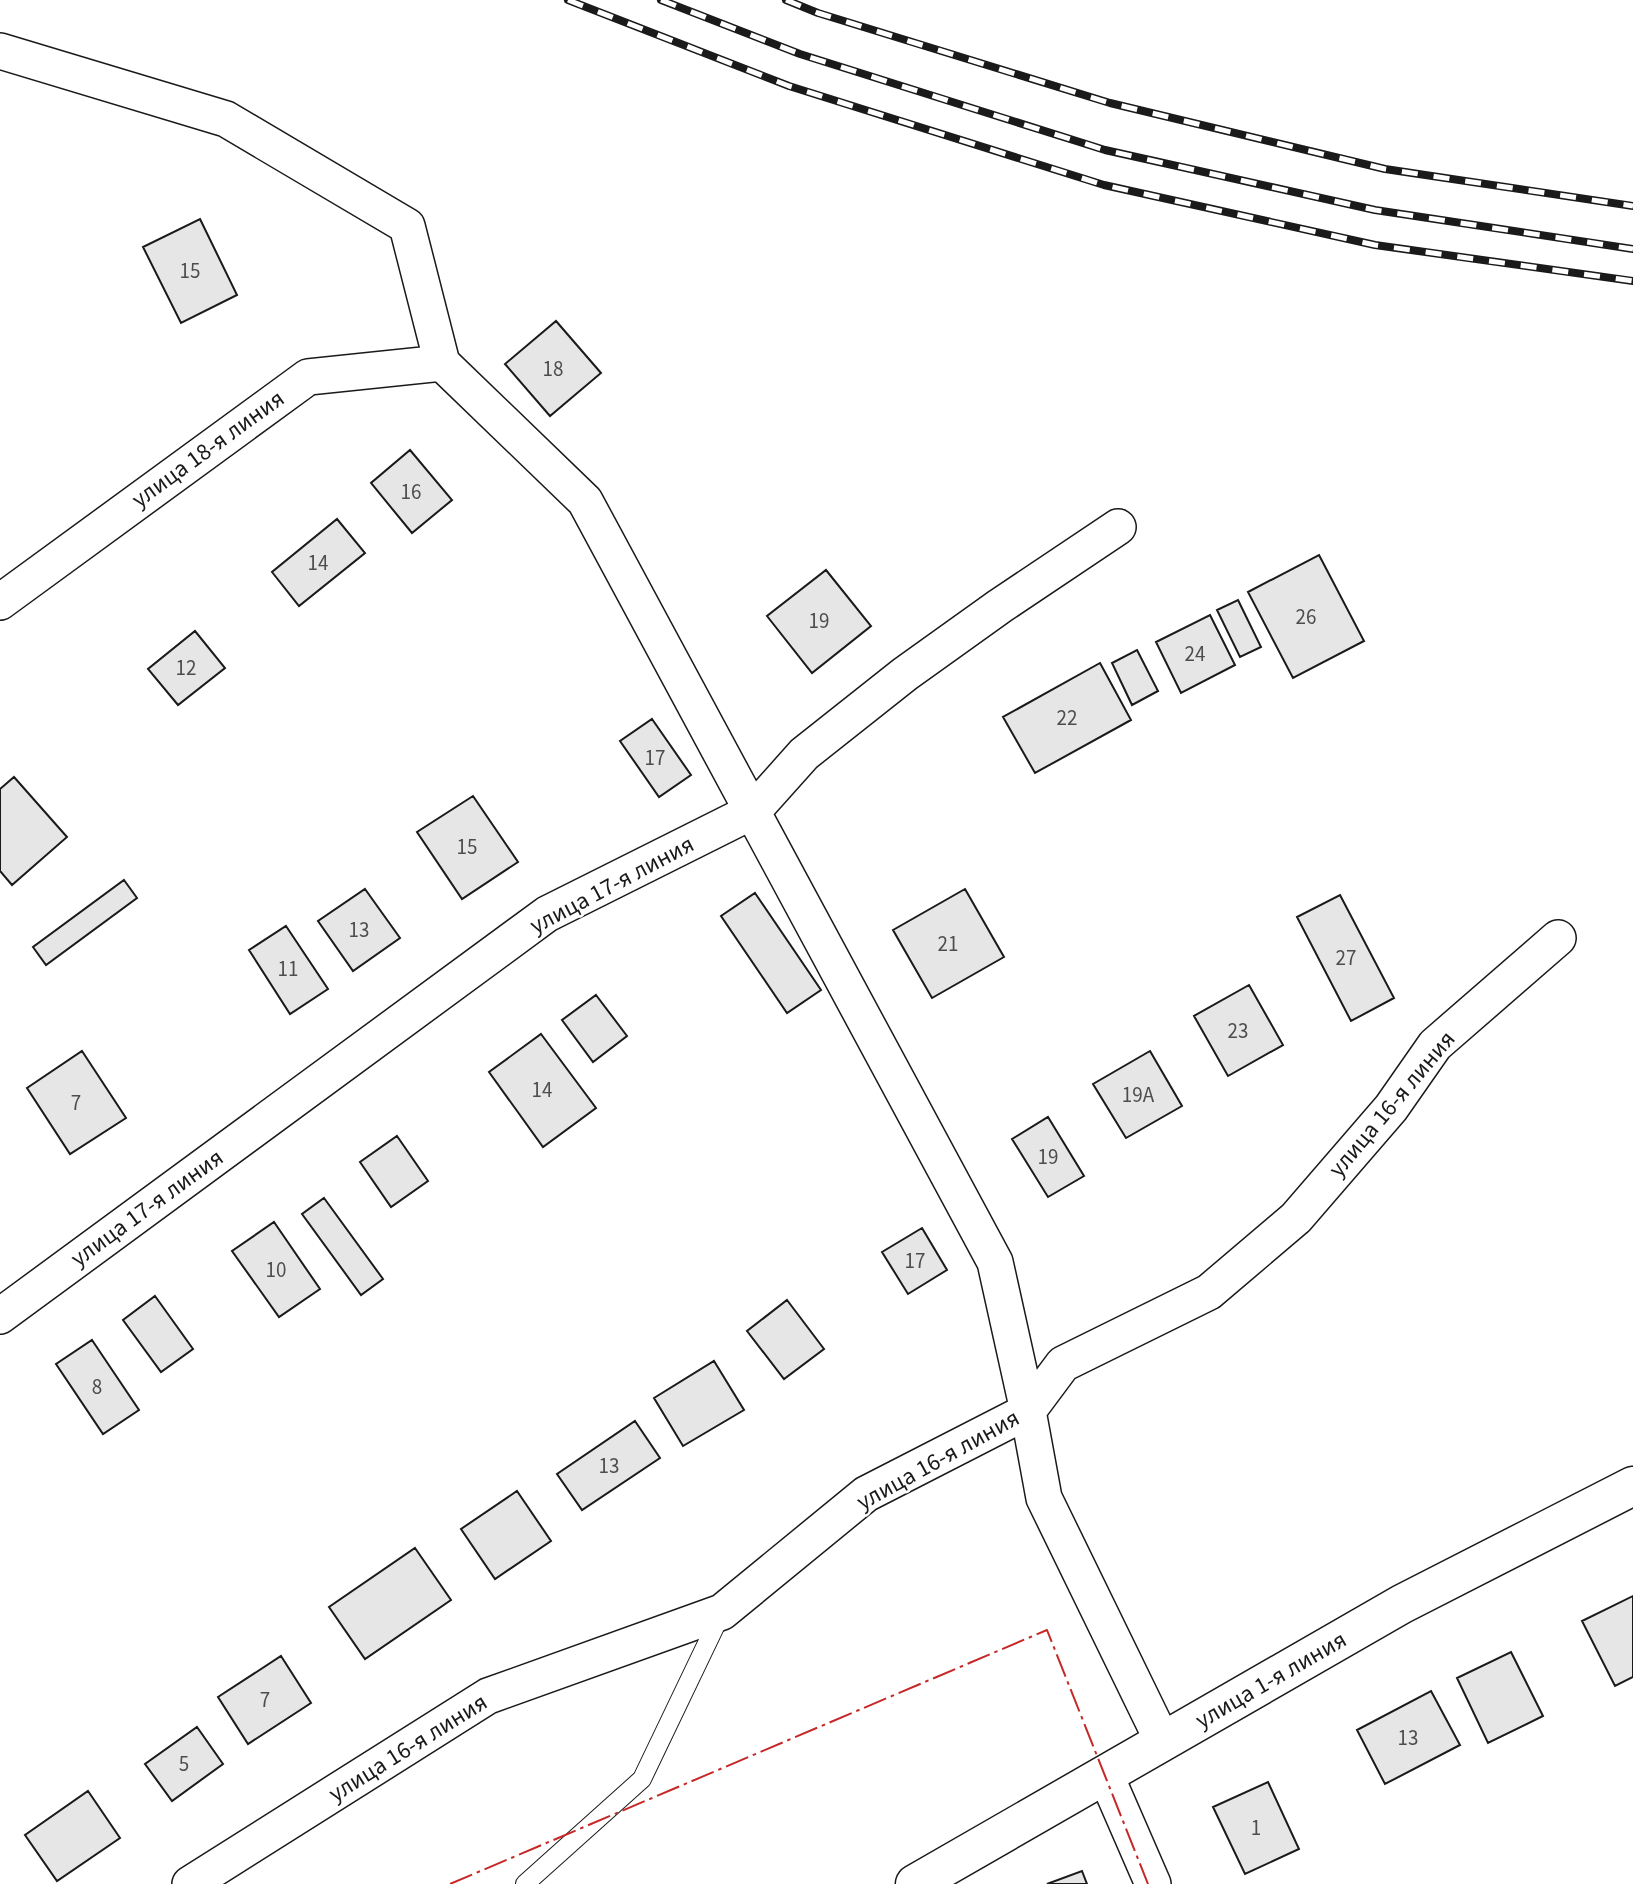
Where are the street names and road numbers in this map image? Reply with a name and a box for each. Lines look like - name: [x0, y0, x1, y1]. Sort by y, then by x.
- street label: улица 18-я линия: [124, 381, 292, 517]
- street label: улица 17-я линия: [524, 827, 700, 943]
- street label: улица 16-я линия: [1320, 1023, 1464, 1185]
- street label: улица 17-я линия: [63, 1140, 231, 1276]
- street label: улица 16-я линия: [850, 1401, 1026, 1519]
- street label: улица 1-я линия: [1189, 1622, 1353, 1738]
- street label: улица 16-я линия: [322, 1685, 494, 1811]

